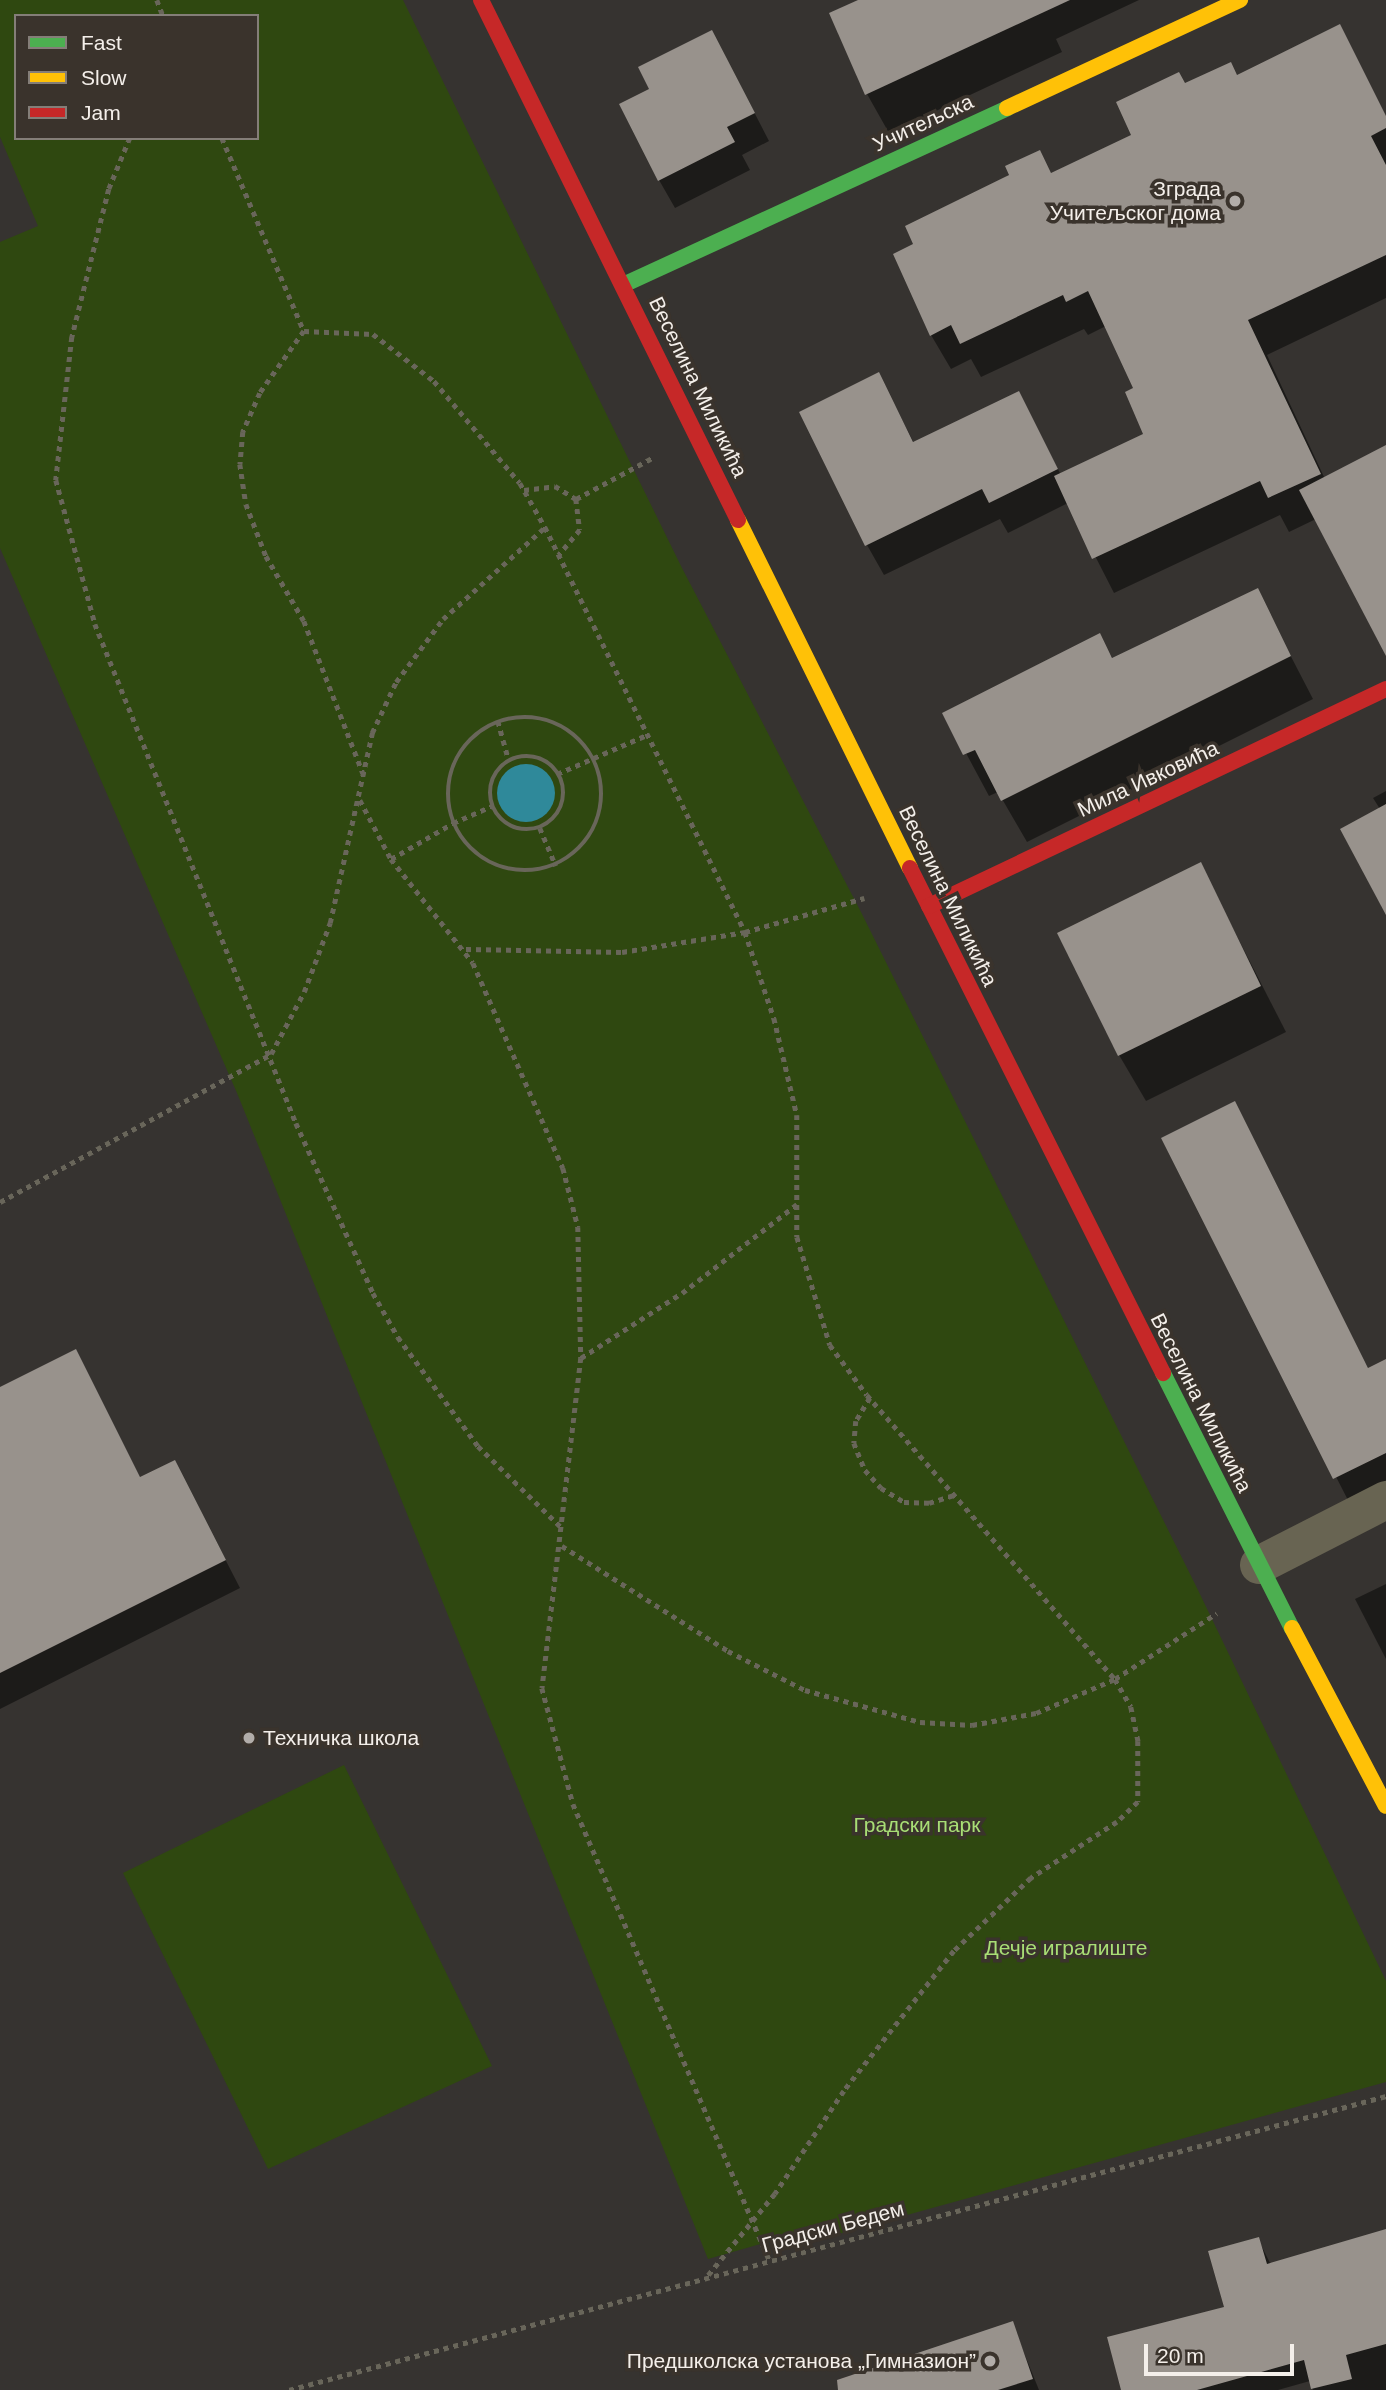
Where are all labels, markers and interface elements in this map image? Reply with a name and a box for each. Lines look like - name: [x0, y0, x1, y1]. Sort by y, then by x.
- legend: [14, 14, 259, 140]
- text: Fast: [81, 31, 122, 54]
- text: Slow: [81, 66, 127, 89]
- street label: Учитељска: [869, 89, 977, 157]
- text: Jam: [81, 101, 121, 124]
- place label: Зграда Учитељског дома: [1050, 176, 1221, 226]
- marker: Зграда Учитељског дома: [1227, 193, 1243, 209]
- street label: Веселина Миликића: [643, 293, 753, 481]
- street label: Мила Ивковића: [1074, 735, 1222, 823]
- street label: Веселина Миликића: [893, 802, 1003, 990]
- street label: Веселина Миликића: [1145, 1309, 1257, 1497]
- place label: Техничка школа: [263, 1725, 419, 1751]
- marker: Техничка школа: [241, 1730, 257, 1746]
- park label: Градски парк: [854, 1812, 980, 1838]
- park label: Дечје игралиште: [985, 1935, 1147, 1961]
- street label: Градски Бедем: [759, 2196, 907, 2258]
- scale bar: [1148, 2330, 1298, 2374]
- text: 20 m: [1157, 2344, 1204, 2367]
- place label: Предшколска установа „Гимназион”: [627, 2348, 976, 2374]
- marker: Предшколска установа „Гимназион”: [982, 2353, 998, 2369]

